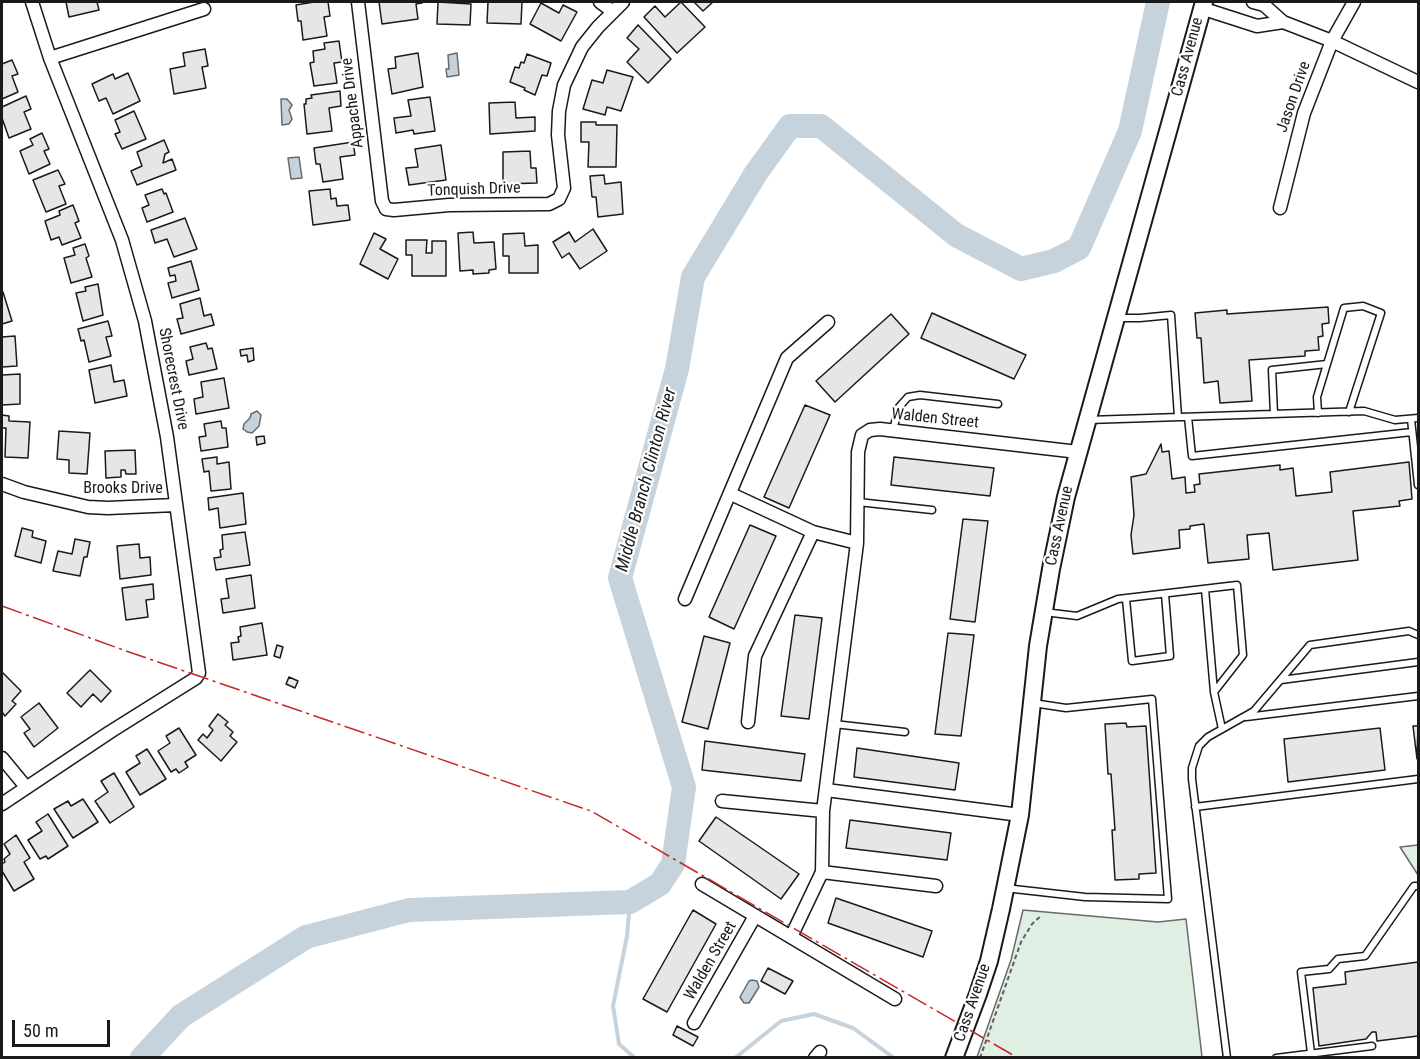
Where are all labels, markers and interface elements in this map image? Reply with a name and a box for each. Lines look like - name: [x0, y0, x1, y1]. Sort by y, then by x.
- street label: Cass Avenue: [1168, 15, 1208, 99]
- street label: Appache Drive: [338, 57, 368, 149]
- street label: Jason Drive: [1273, 59, 1315, 135]
- street label: Tonquish Drive: [427, 179, 521, 201]
- street label: Shorecrest Drive: [154, 326, 192, 432]
- water label: Middle Branch Clinton River: [612, 386, 682, 574]
- street label: Walden Street: [890, 405, 980, 433]
- street label: Brooks Drive: [83, 479, 163, 499]
- street label: Cass Avenue: [1042, 484, 1078, 568]
- street label: Walden Street: [681, 918, 741, 1004]
- street label: Cass Avenue: [951, 962, 995, 1044]
- scale bar: [15, 1008, 112, 1046]
- text: 50 m: [23, 1020, 58, 1041]

